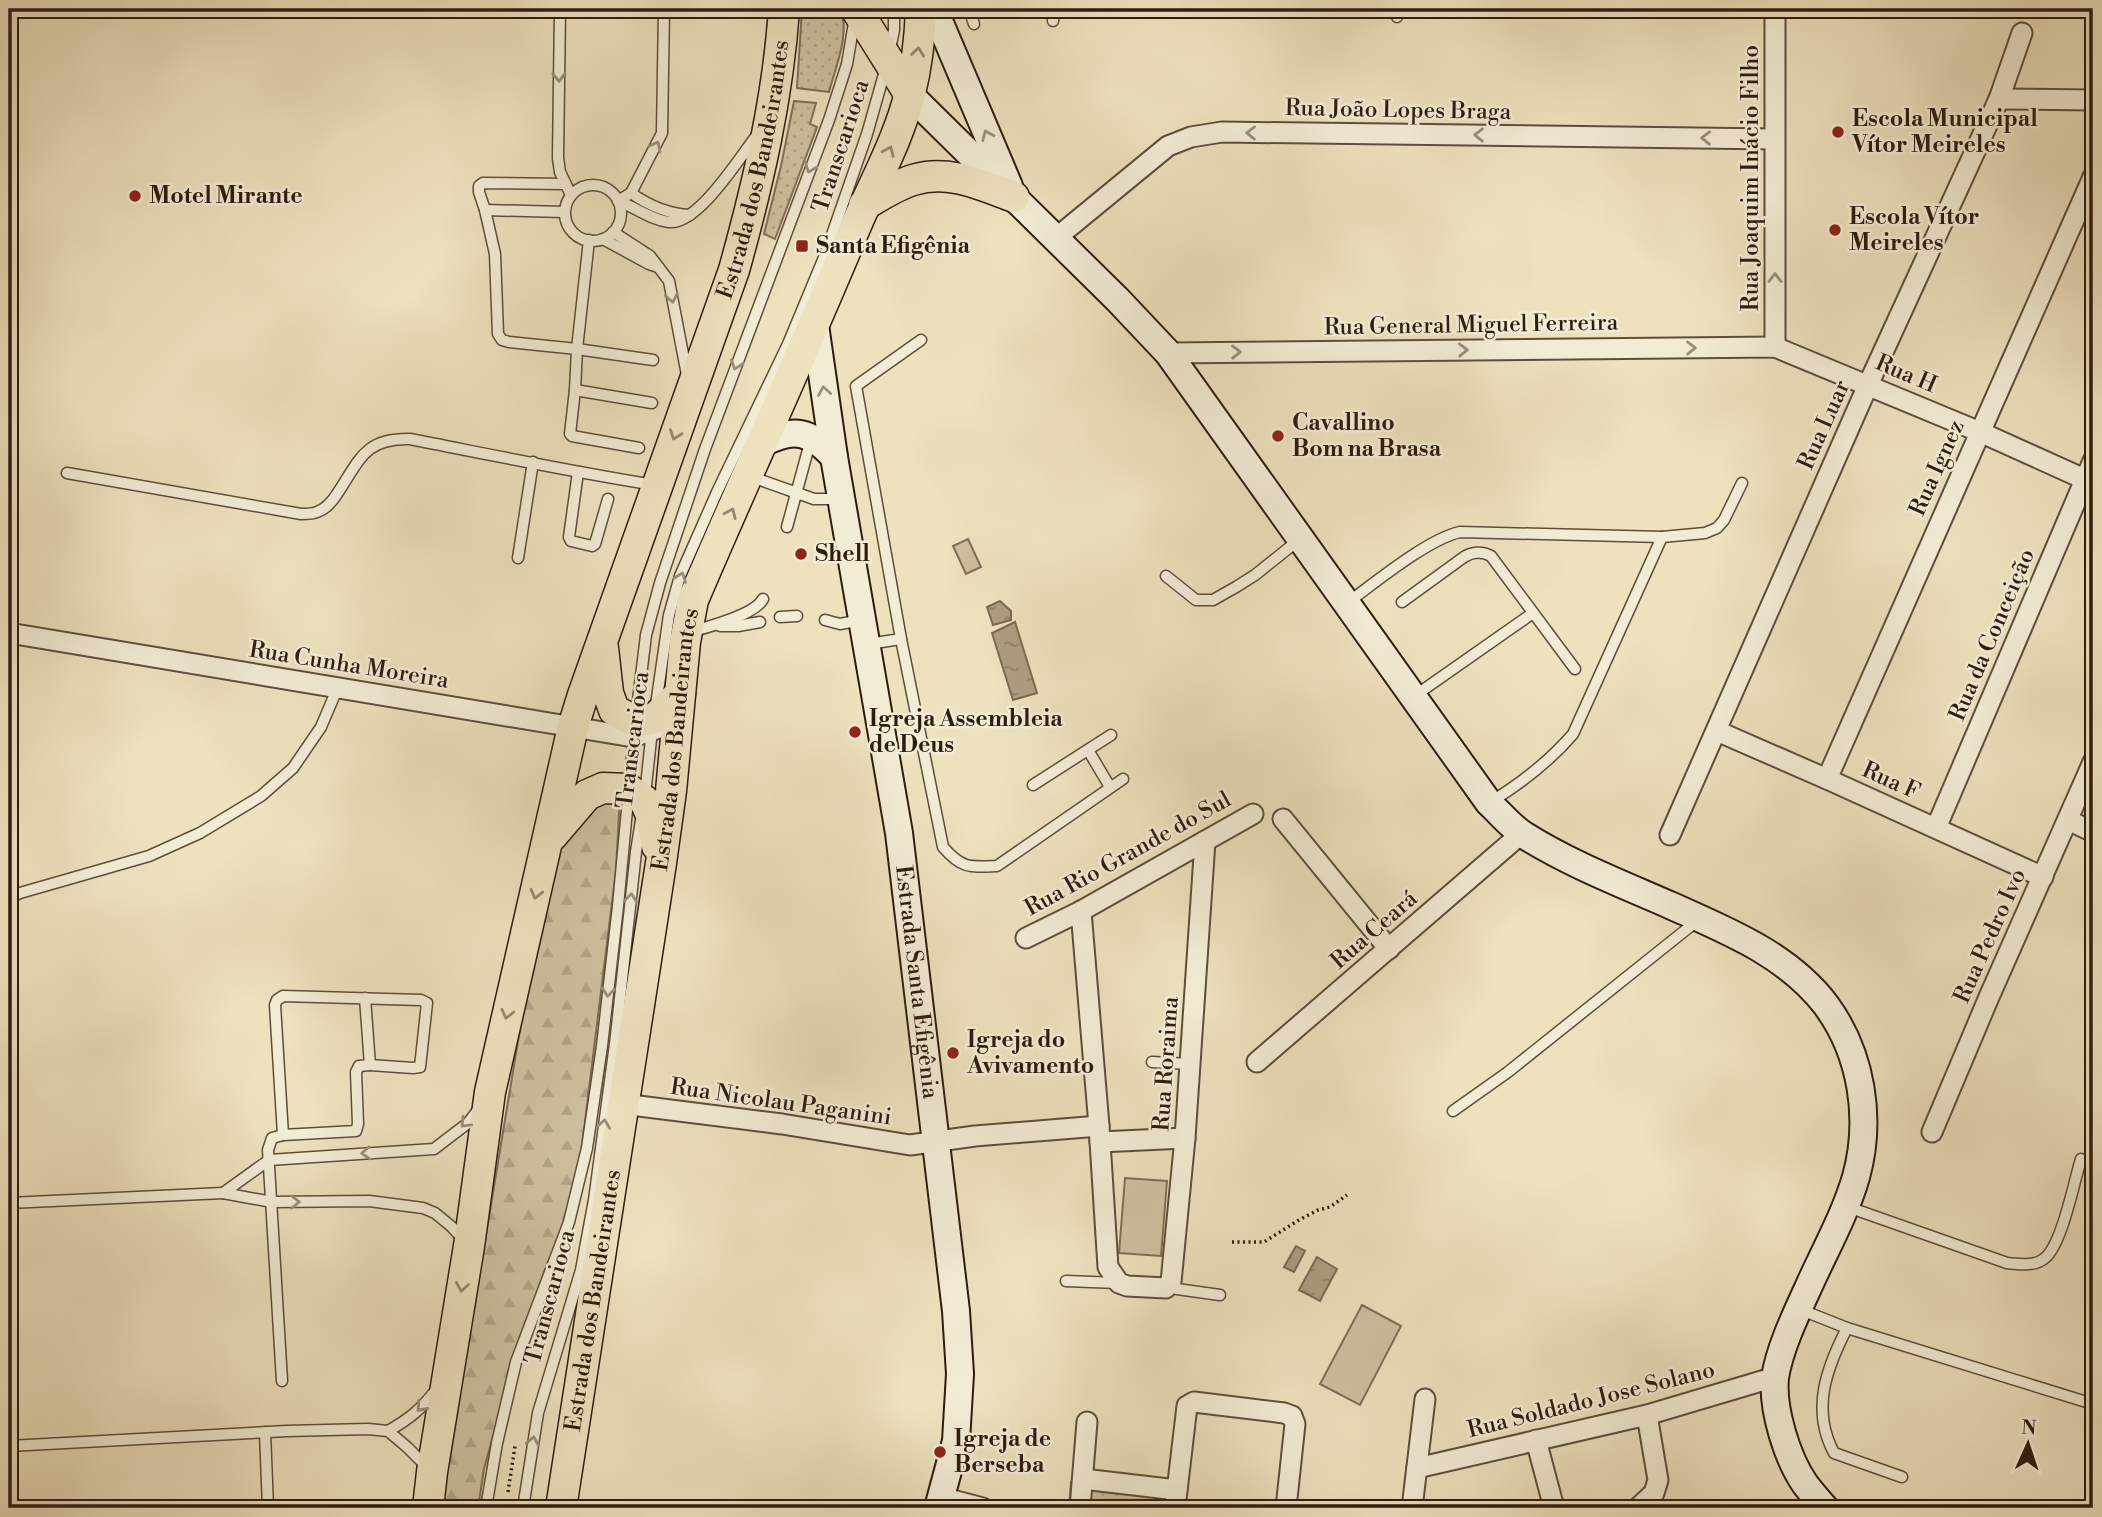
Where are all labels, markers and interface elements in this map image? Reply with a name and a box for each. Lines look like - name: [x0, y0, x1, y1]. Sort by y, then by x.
- street label: Estrada dos Bandeirantes: [711, 39, 795, 303]
- street label: Rua Joaquim Inácio Filho: [1737, 45, 1765, 311]
- one-way arrow: [910, 46, 925, 58]
- one-way arrow: [552, 72, 567, 83]
- street label: Transcarioca: [806, 76, 876, 216]
- street label: Rua João Lopes Braga: [1285, 94, 1512, 126]
- place label: Escola Municipal Vítor Meireles: [1851, 105, 2038, 159]
- marker: Escola Municipal Vítor Meireles: [1830, 124, 1846, 140]
- one-way arrow: [1245, 125, 1256, 140]
- one-way arrow: [1473, 127, 1483, 143]
- one-way arrow: [981, 129, 995, 142]
- one-way arrow: [1700, 130, 1711, 146]
- one-way arrow: [647, 141, 661, 153]
- one-way arrow: [881, 145, 895, 158]
- one-way arrow: [805, 161, 819, 173]
- place label: Motel Mirante: [149, 182, 303, 210]
- marker: Motel Mirante: [127, 188, 143, 204]
- place label: Escola Vítor Meireles: [1849, 203, 1979, 257]
- marker: Escola Vítor Meireles: [1827, 222, 1843, 238]
- place label: Santa Efigênia: [816, 232, 970, 260]
- marker: Santa Efigênia: [794, 238, 810, 254]
- one-way arrow: [1767, 273, 1783, 283]
- one-way arrow: [664, 292, 679, 304]
- street label: Rua General Miguel Ferreira: [1324, 308, 1619, 342]
- one-way arrow: [1686, 340, 1697, 355]
- one-way arrow: [1459, 342, 1469, 358]
- one-way arrow: [1231, 345, 1242, 360]
- street label: Rua H: [1871, 349, 1941, 400]
- one-way arrow: [730, 358, 744, 370]
- street label: Rua Luar: [1792, 376, 1856, 474]
- one-way arrow: [817, 385, 832, 397]
- place label: Cavallino Bom na Brasa: [1292, 409, 1442, 463]
- street label: Rua Ignez: [1903, 416, 1971, 520]
- marker: Cavallino Bom na Brasa: [1270, 428, 1286, 444]
- one-way arrow: [669, 429, 683, 441]
- one-way arrow: [723, 508, 737, 520]
- place label: Shell: [815, 540, 870, 568]
- street label: Rua da Conceição: [1943, 545, 2041, 725]
- marker: Shell: [793, 546, 809, 562]
- one-way arrow: [673, 572, 687, 584]
- street label: Estrada dos Bandeirantes: [646, 606, 705, 873]
- street label: Rua Cunha Moreira: [247, 635, 451, 695]
- street label: Transcarioca: [611, 670, 655, 810]
- place label: Igreja Assembleia de Deus: [869, 705, 1063, 759]
- marker: Igreja Assembleia de Deus: [847, 724, 863, 740]
- street label: Rua F: [1858, 756, 1924, 806]
- street label: Rua Rio Grande do Sul: [1020, 785, 1236, 922]
- street label: Estrada Santa Efigênia: [889, 864, 945, 1101]
- street label: Rua Pedro Ivo: [1948, 864, 2032, 1008]
- street label: Rua Ceará: [1325, 884, 1423, 975]
- one-way arrow: [530, 888, 544, 900]
- one-way arrow: [624, 892, 639, 904]
- one-way arrow: [601, 987, 616, 998]
- street label: Rua Roraima: [1147, 995, 1185, 1132]
- one-way arrow: [501, 1008, 516, 1020]
- place label: Igreja do Avivamento: [966, 1026, 1094, 1080]
- marker: Igreja do Avivamento: [945, 1045, 961, 1061]
- street label: Rua Nicolau Paganini: [669, 1073, 893, 1131]
- one-way arrow: [461, 1115, 474, 1128]
- one-way arrow: [596, 1118, 611, 1130]
- one-way arrow: [361, 1145, 372, 1160]
- street label: Estrada dos Bandeirantes: [559, 1167, 627, 1433]
- one-way arrow: [290, 1194, 301, 1210]
- street label: Transcarioca: [519, 1226, 581, 1367]
- one-way arrow: [455, 1281, 470, 1293]
- street label: Rua Soldado Jose Solano: [1464, 1356, 1718, 1444]
- one-way arrow: [417, 1399, 429, 1412]
- north arrow: [1994, 1408, 2064, 1478]
- text: N: [2021, 1416, 2037, 1440]
- place label: Igreja de Berseba: [954, 1425, 1051, 1479]
- one-way arrow: [525, 1435, 540, 1447]
- marker: Igreja de Berseba: [932, 1444, 948, 1460]

